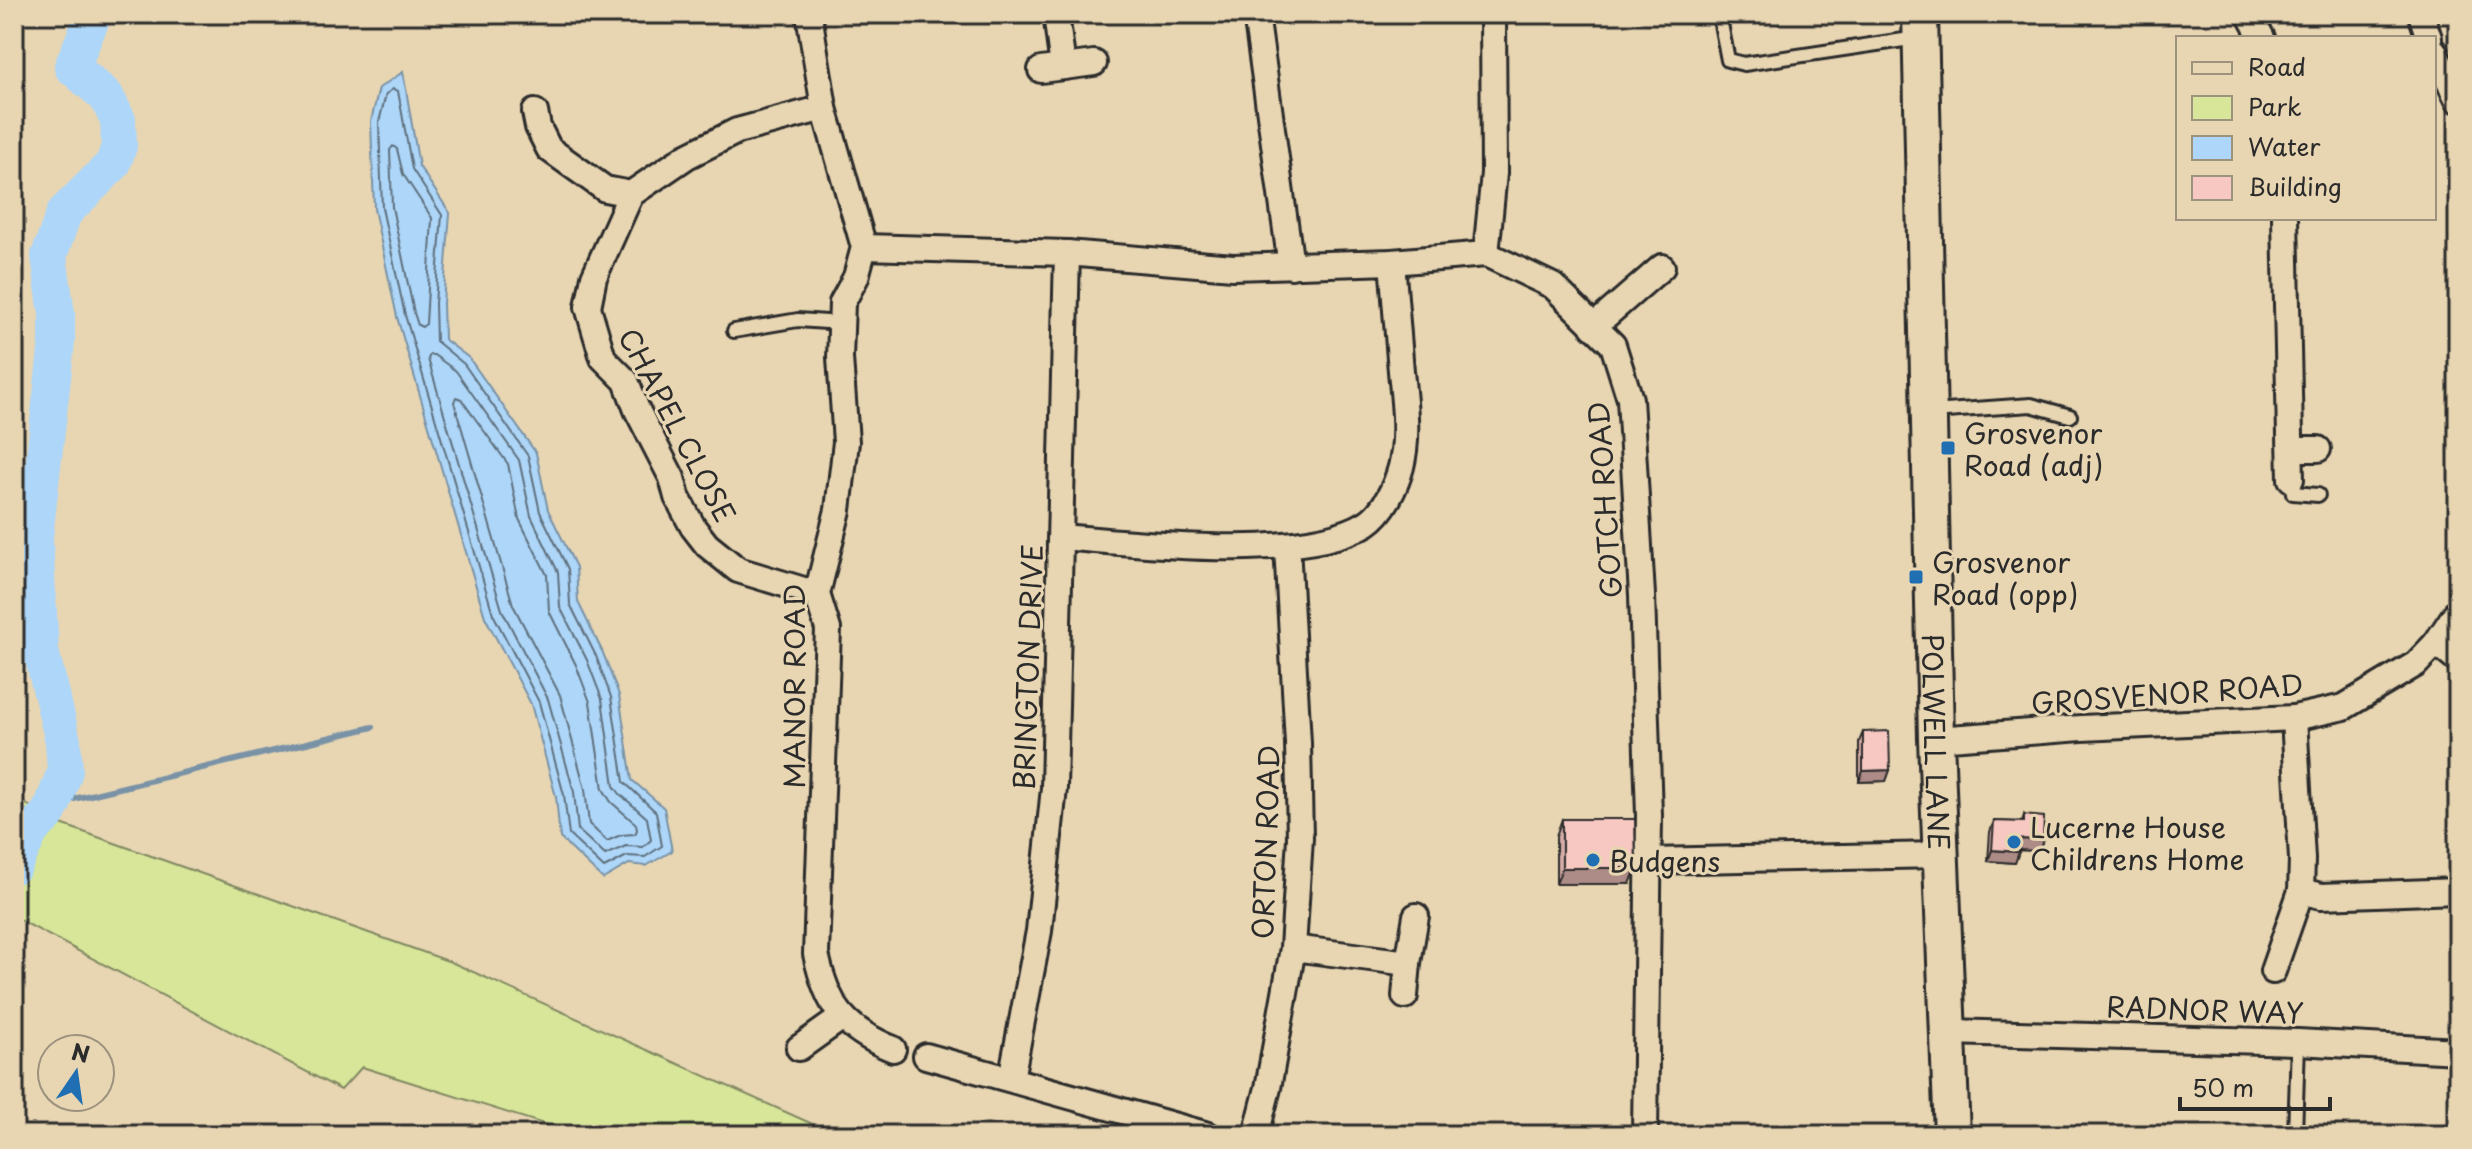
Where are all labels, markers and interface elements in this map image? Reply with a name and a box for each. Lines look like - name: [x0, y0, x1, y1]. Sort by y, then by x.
- legend: [2176, 36, 2436, 220]
- text: Road: [2248, 48, 2306, 84]
- text: Park: [2248, 88, 2302, 124]
- text: Water: [2248, 128, 2321, 164]
- text: Building: [2248, 168, 2342, 204]
- street label: CHAPEL CLOSE: [609, 320, 747, 530]
- street label: GOTCH ROAD: [1576, 400, 1632, 600]
- place label: Grosvenor Road (adj): [1964, 411, 2103, 486]
- marker: Grosvenor Road (adj): [1939, 439, 1957, 457]
- place label: Grosvenor Road (opp): [1932, 540, 2078, 615]
- street label: BRINGTON DRIVE: [1001, 543, 1053, 791]
- marker: Grosvenor Road (opp): [1907, 568, 1925, 586]
- street label: MANOR ROAD: [772, 583, 815, 789]
- street label: POLWELL LANE: [1912, 633, 1962, 851]
- street label: GROSVENOR ROAD: [2029, 662, 2305, 724]
- street label: ORTON ROAD: [1240, 744, 1290, 940]
- place label: Lucerne House Childrens Home: [2030, 805, 2244, 880]
- marker: Lucerne House Childrens Home: [2005, 833, 2023, 851]
- place label: Budgens: [1609, 839, 1720, 882]
- marker: Budgens: [1584, 851, 1602, 869]
- street label: RADNOR WAY: [2106, 984, 2304, 1034]
- north arrow: [36, 1033, 116, 1113]
- text: N: [69, 1034, 93, 1070]
- scale bar: [2180, 1061, 2330, 1111]
- text: 50 m: [2192, 1069, 2254, 1105]

